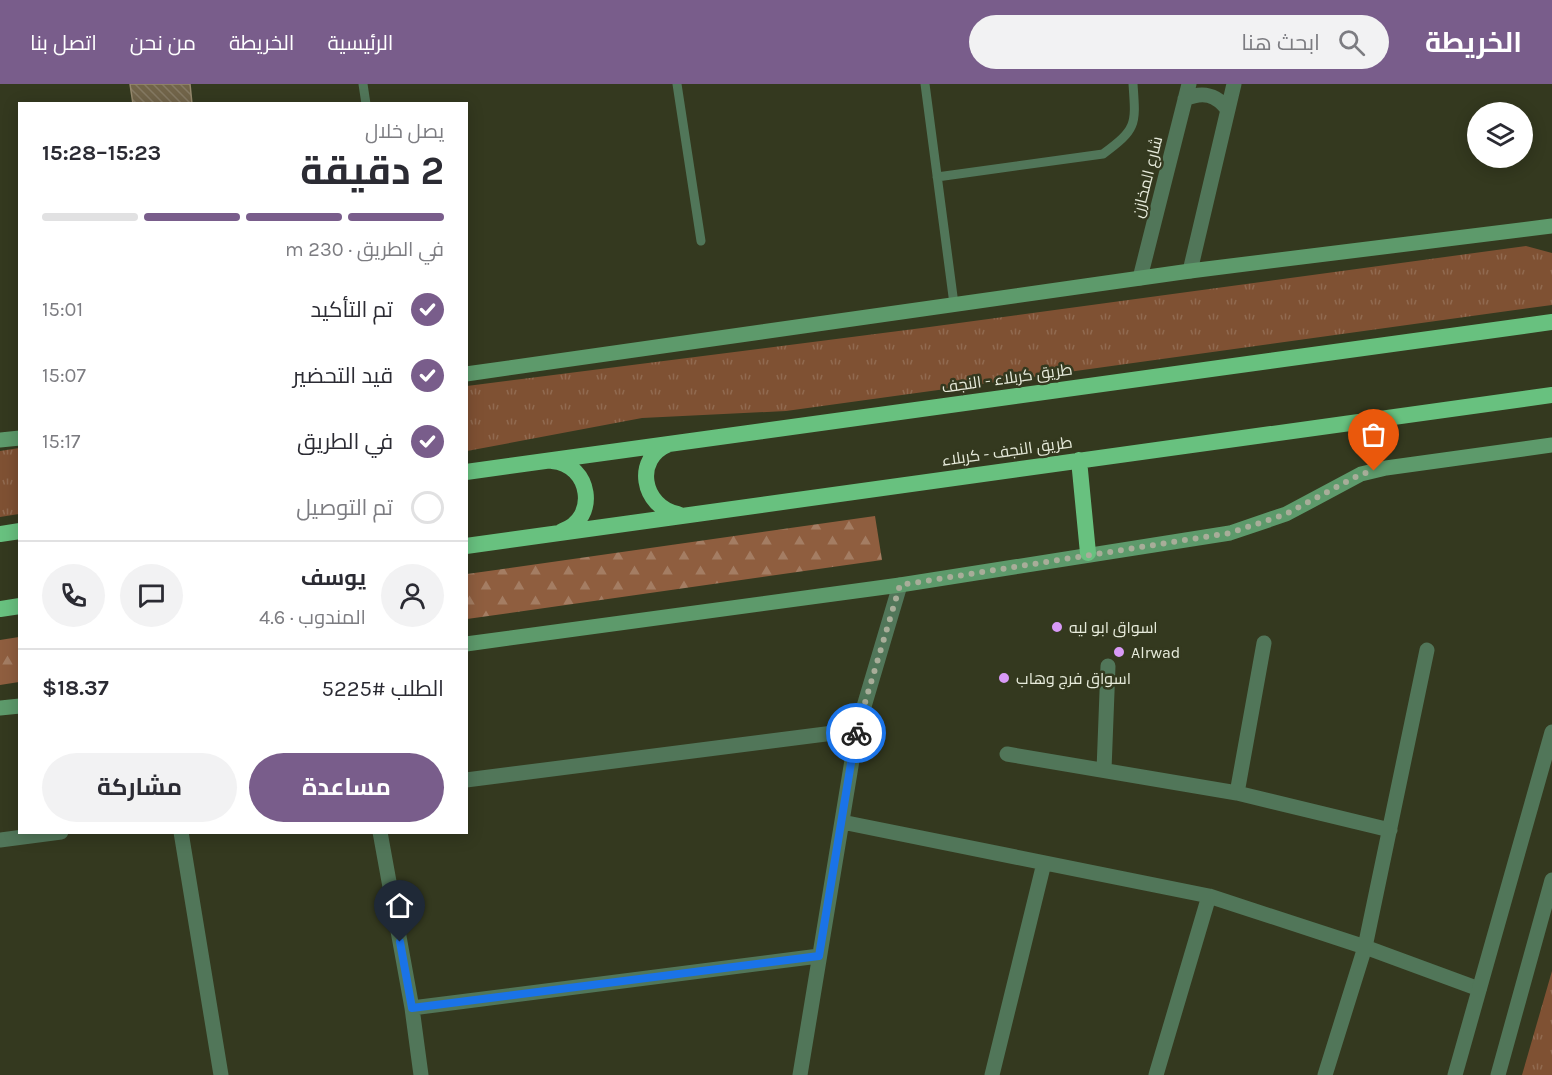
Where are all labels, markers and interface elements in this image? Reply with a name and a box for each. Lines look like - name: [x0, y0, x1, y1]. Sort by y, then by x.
- search box: [969, 15, 1389, 69]
- icon: search: [1335, 26, 1368, 59]
- text: الخريطة: [1425, 26, 1522, 59]
- text: ابحث هنا: [1241, 30, 1320, 56]
- text: اتصل بنا: [30, 31, 97, 55]
- text: من نحن: [130, 31, 196, 55]
- text: الخريطة: [229, 31, 294, 55]
- text: الرئيسية: [327, 31, 393, 55]
- map controls: [1467, 102, 1533, 168]
- button: layers: [1467, 102, 1533, 168]
- text: يصل خلال: [365, 120, 444, 143]
- street label: شارع المخازن: [1128, 134, 1168, 220]
- text: 15:23–15:28: [42, 140, 161, 166]
- text: 2 دقيقة: [300, 148, 444, 194]
- text: في الطريق · 230 m: [285, 238, 444, 261]
- icon: check: [411, 293, 444, 326]
- text: تم التأكيد: [310, 297, 393, 323]
- text: 15:01: [42, 298, 83, 321]
- icon: check: [411, 359, 444, 392]
- street label: طريق كربلاء - النجف: [940, 359, 1074, 398]
- text: قيد التحضير: [293, 363, 393, 389]
- text: 15:07: [42, 364, 86, 387]
- pin: [1348, 409, 1399, 471]
- icon: bag: [1357, 418, 1390, 451]
- icon: check: [411, 425, 444, 458]
- text: في الطريق: [297, 429, 393, 455]
- text: 15:17: [42, 430, 81, 453]
- street label: طريق النجف - كربلاء: [940, 432, 1074, 471]
- text: تم التوصيل: [296, 495, 393, 521]
- button: phone: [42, 564, 105, 627]
- button: chat: [120, 564, 183, 627]
- button: person: [381, 564, 444, 627]
- text: يوسف: [301, 565, 366, 591]
- text: المندوب · 4.6: [259, 606, 366, 629]
- place label: اسواق ابو ليه: [1069, 618, 1158, 638]
- marker: اسواق ابو ليه: [1050, 620, 1064, 634]
- place label: Alrwad: [1131, 643, 1180, 662]
- marker: Alrwad: [1112, 645, 1126, 659]
- place label: اسواق فرج وهاب: [1016, 669, 1131, 690]
- marker: اسواق فرج وهاب: [997, 671, 1011, 685]
- text: $18.37: [42, 675, 109, 701]
- text: الطلب #5225: [321, 676, 444, 702]
- courier: [826, 703, 886, 763]
- icon: bike: [840, 717, 873, 750]
- button: مشاركة: [42, 753, 237, 822]
- button: مساعدة: [249, 753, 444, 822]
- pin: [374, 880, 425, 942]
- icon: home: [383, 889, 416, 922]

